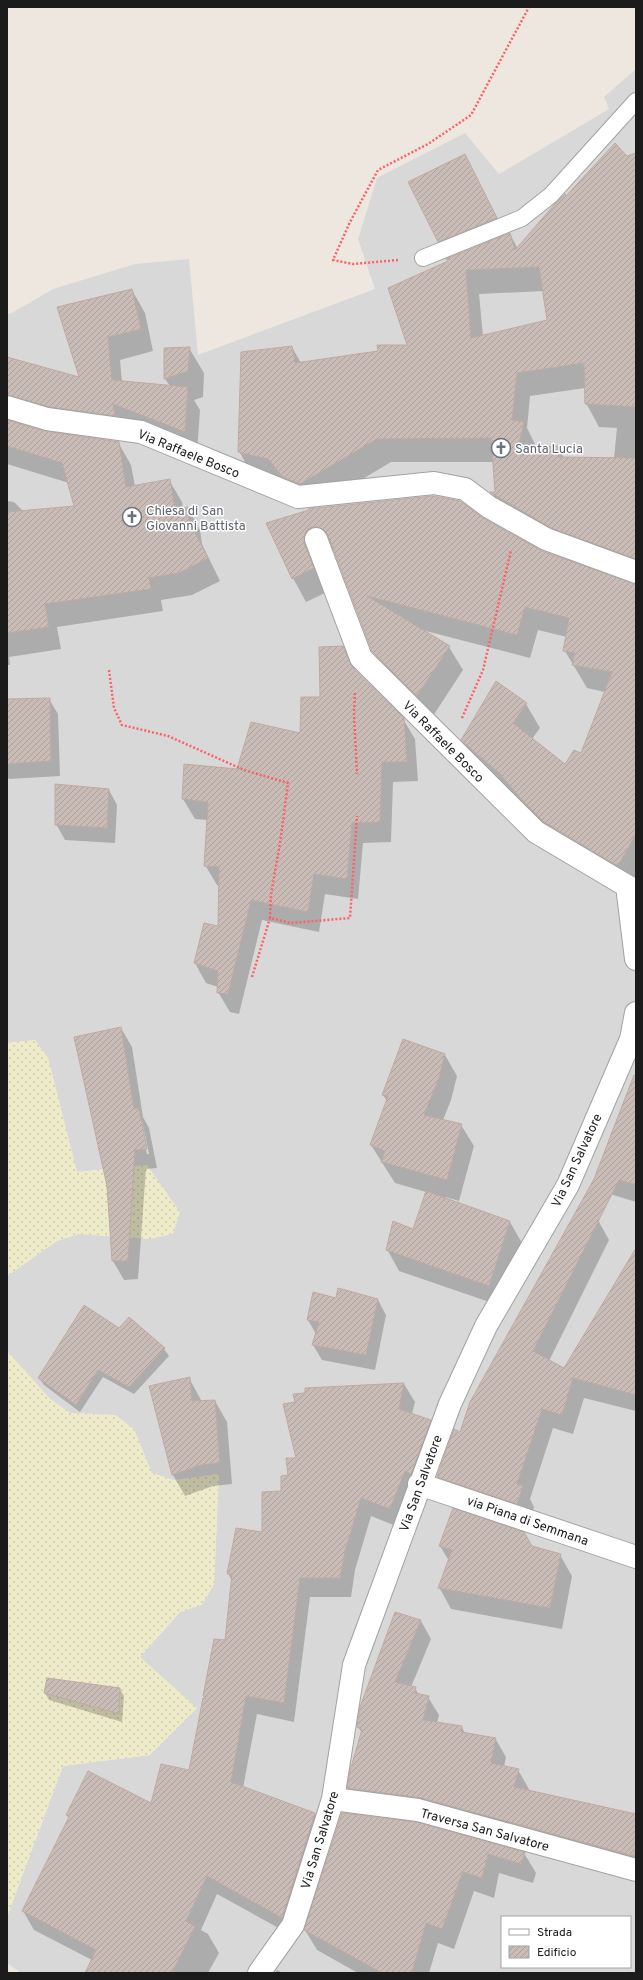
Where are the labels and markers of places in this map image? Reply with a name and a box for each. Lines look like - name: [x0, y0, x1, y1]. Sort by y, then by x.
- church icon: Santa Lucia: [490, 437, 512, 459]
- place label: Santa Lucia: [515, 442, 583, 458]
- place label: Chiesa di San Giovanni Battista: [146, 504, 246, 535]
- church icon: Chiesa di San Giovanni Battista: [121, 506, 143, 528]

